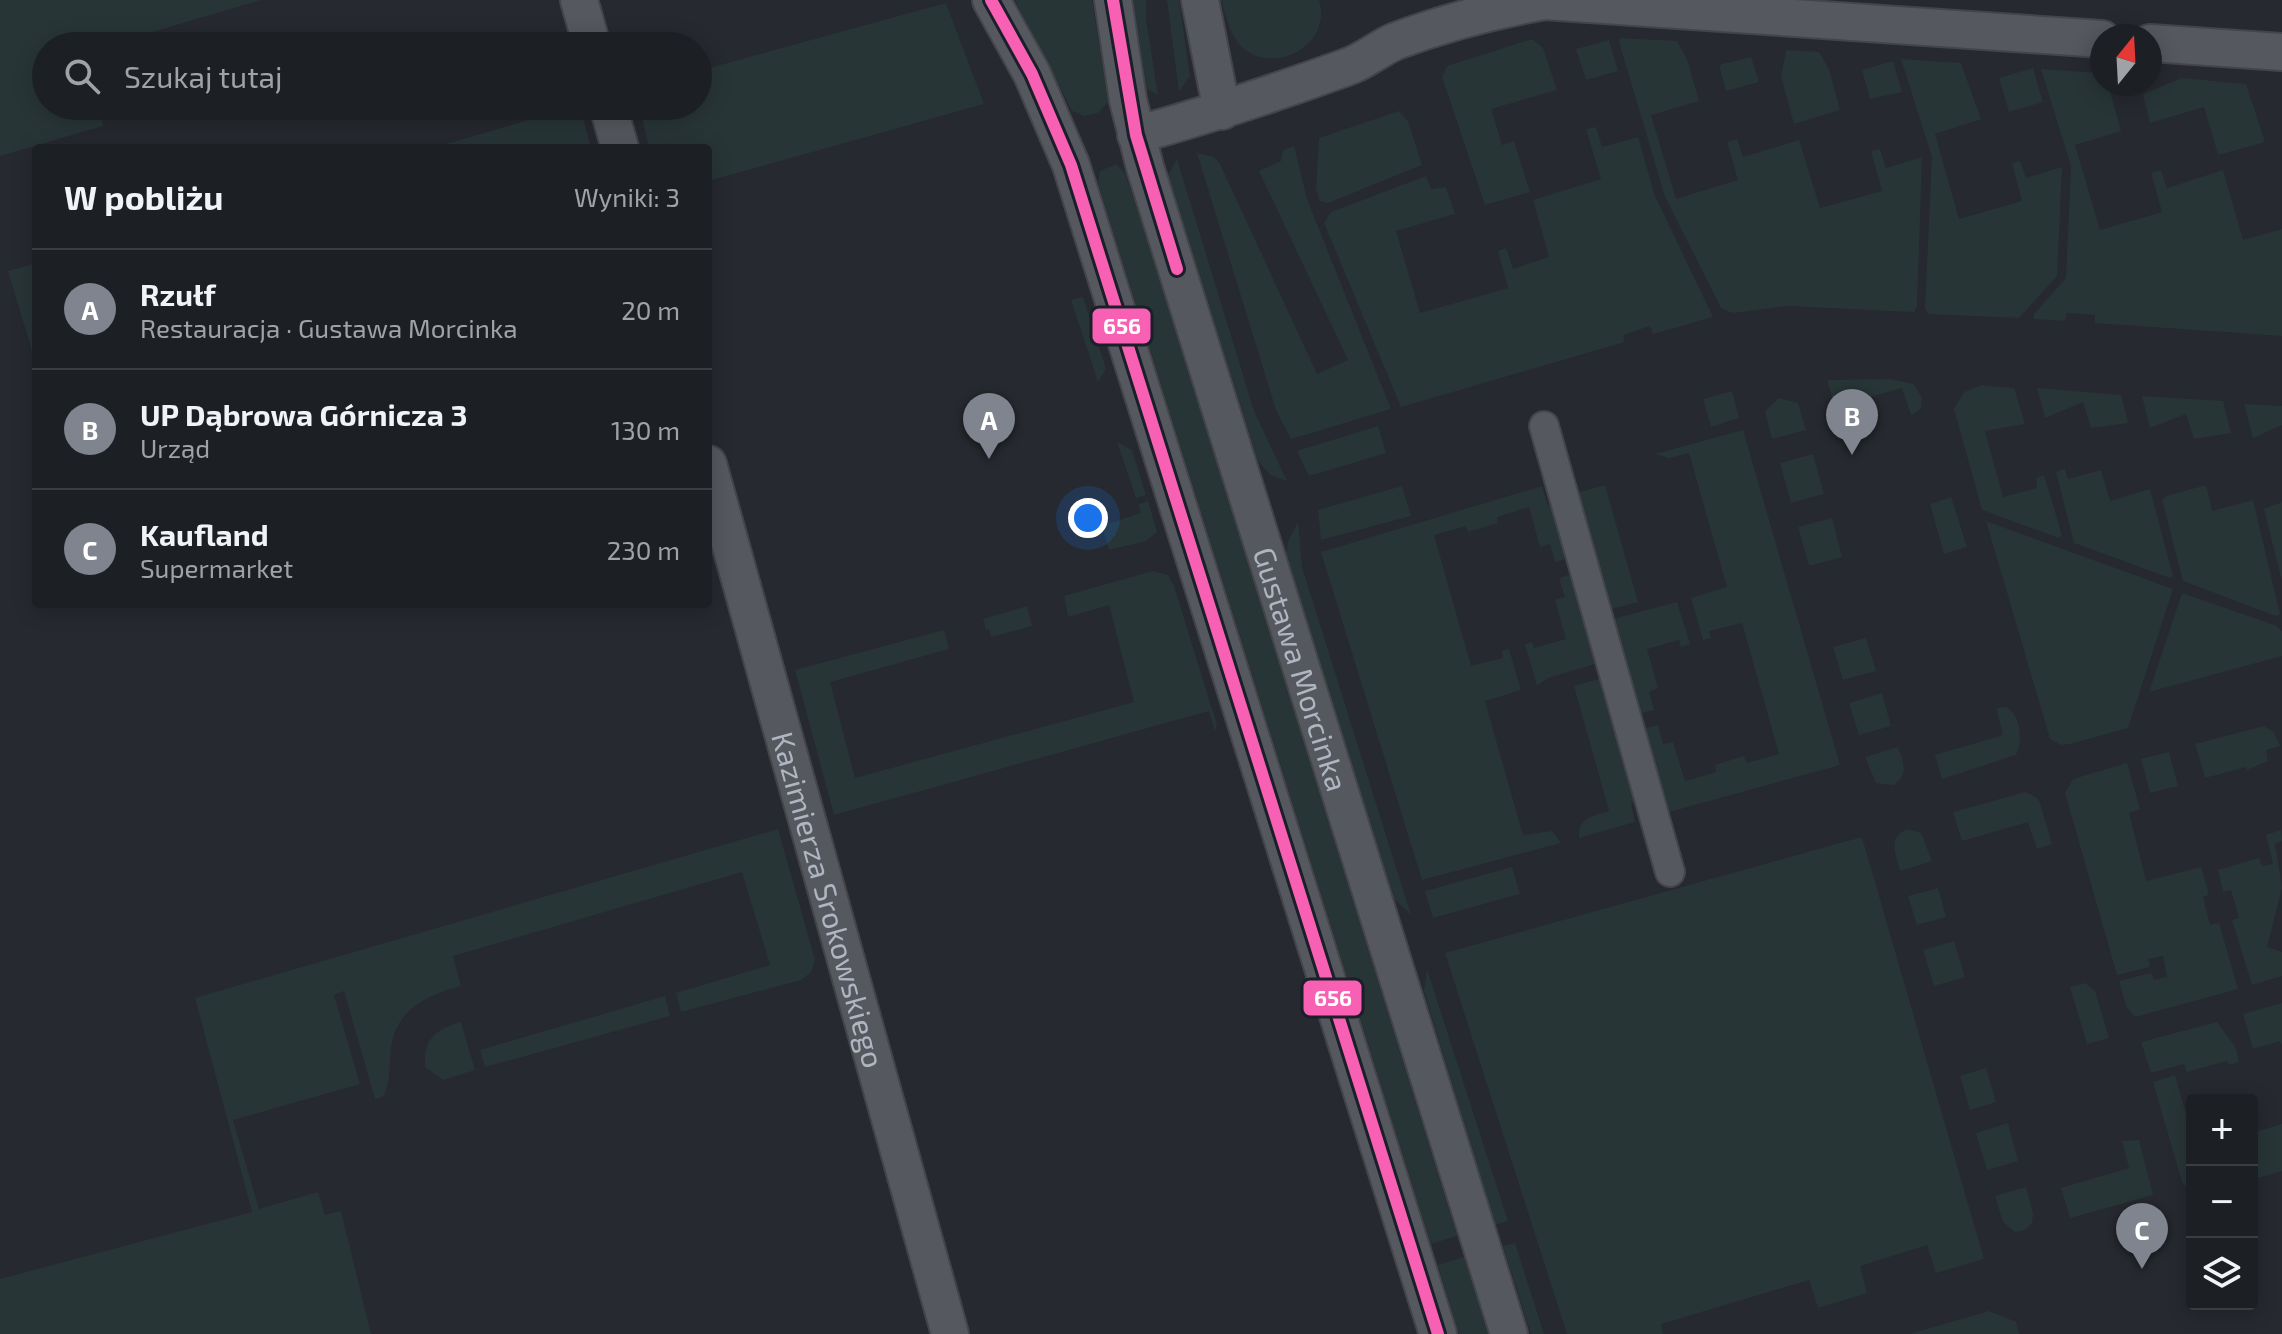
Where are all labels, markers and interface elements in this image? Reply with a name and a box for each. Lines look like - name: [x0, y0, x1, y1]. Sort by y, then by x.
- north arrow: [2090, 24, 2162, 96]
- search box: [32, 32, 712, 120]
- icon: search: [60, 54, 104, 98]
- text: Szukaj tutaj: [124, 58, 283, 94]
- text: W pobliżu: [64, 176, 224, 217]
- text: Wyniki: 3: [574, 181, 680, 212]
- text: Rzułf: [140, 276, 216, 312]
- text: A: [82, 294, 98, 325]
- text: 20 m: [621, 294, 680, 325]
- line badge: 656: [1091, 307, 1152, 345]
- text: Restauracja · Gustawa Morcinka: [140, 312, 517, 343]
- text: 656: [1103, 312, 1141, 338]
- pin: B: [1826, 389, 1878, 455]
- pin: A: [963, 393, 1015, 459]
- text: UP Dąbrowa Górnicza 3: [140, 396, 467, 432]
- text: B: [82, 414, 98, 445]
- text: 130 m: [611, 414, 680, 445]
- text: Urząd: [140, 432, 210, 463]
- your location: [1068, 498, 1108, 538]
- text: Kaufland: [140, 516, 269, 552]
- text: C: [82, 534, 98, 565]
- text: 230 m: [607, 534, 680, 565]
- street label: Gustawa Morcinka: [1247, 543, 1356, 795]
- text: Supermarket: [140, 552, 293, 583]
- street label: Kazimierza Srokowskiego: [765, 727, 893, 1072]
- line badge: 656: [1302, 979, 1363, 1017]
- text: 656: [1314, 984, 1352, 1010]
- map controls: [2186, 1094, 2258, 1310]
- button: +: [2186, 1094, 2258, 1166]
- button: −: [2186, 1166, 2258, 1238]
- pin: C: [2116, 1203, 2168, 1269]
- button: layers: [2186, 1238, 2258, 1310]

